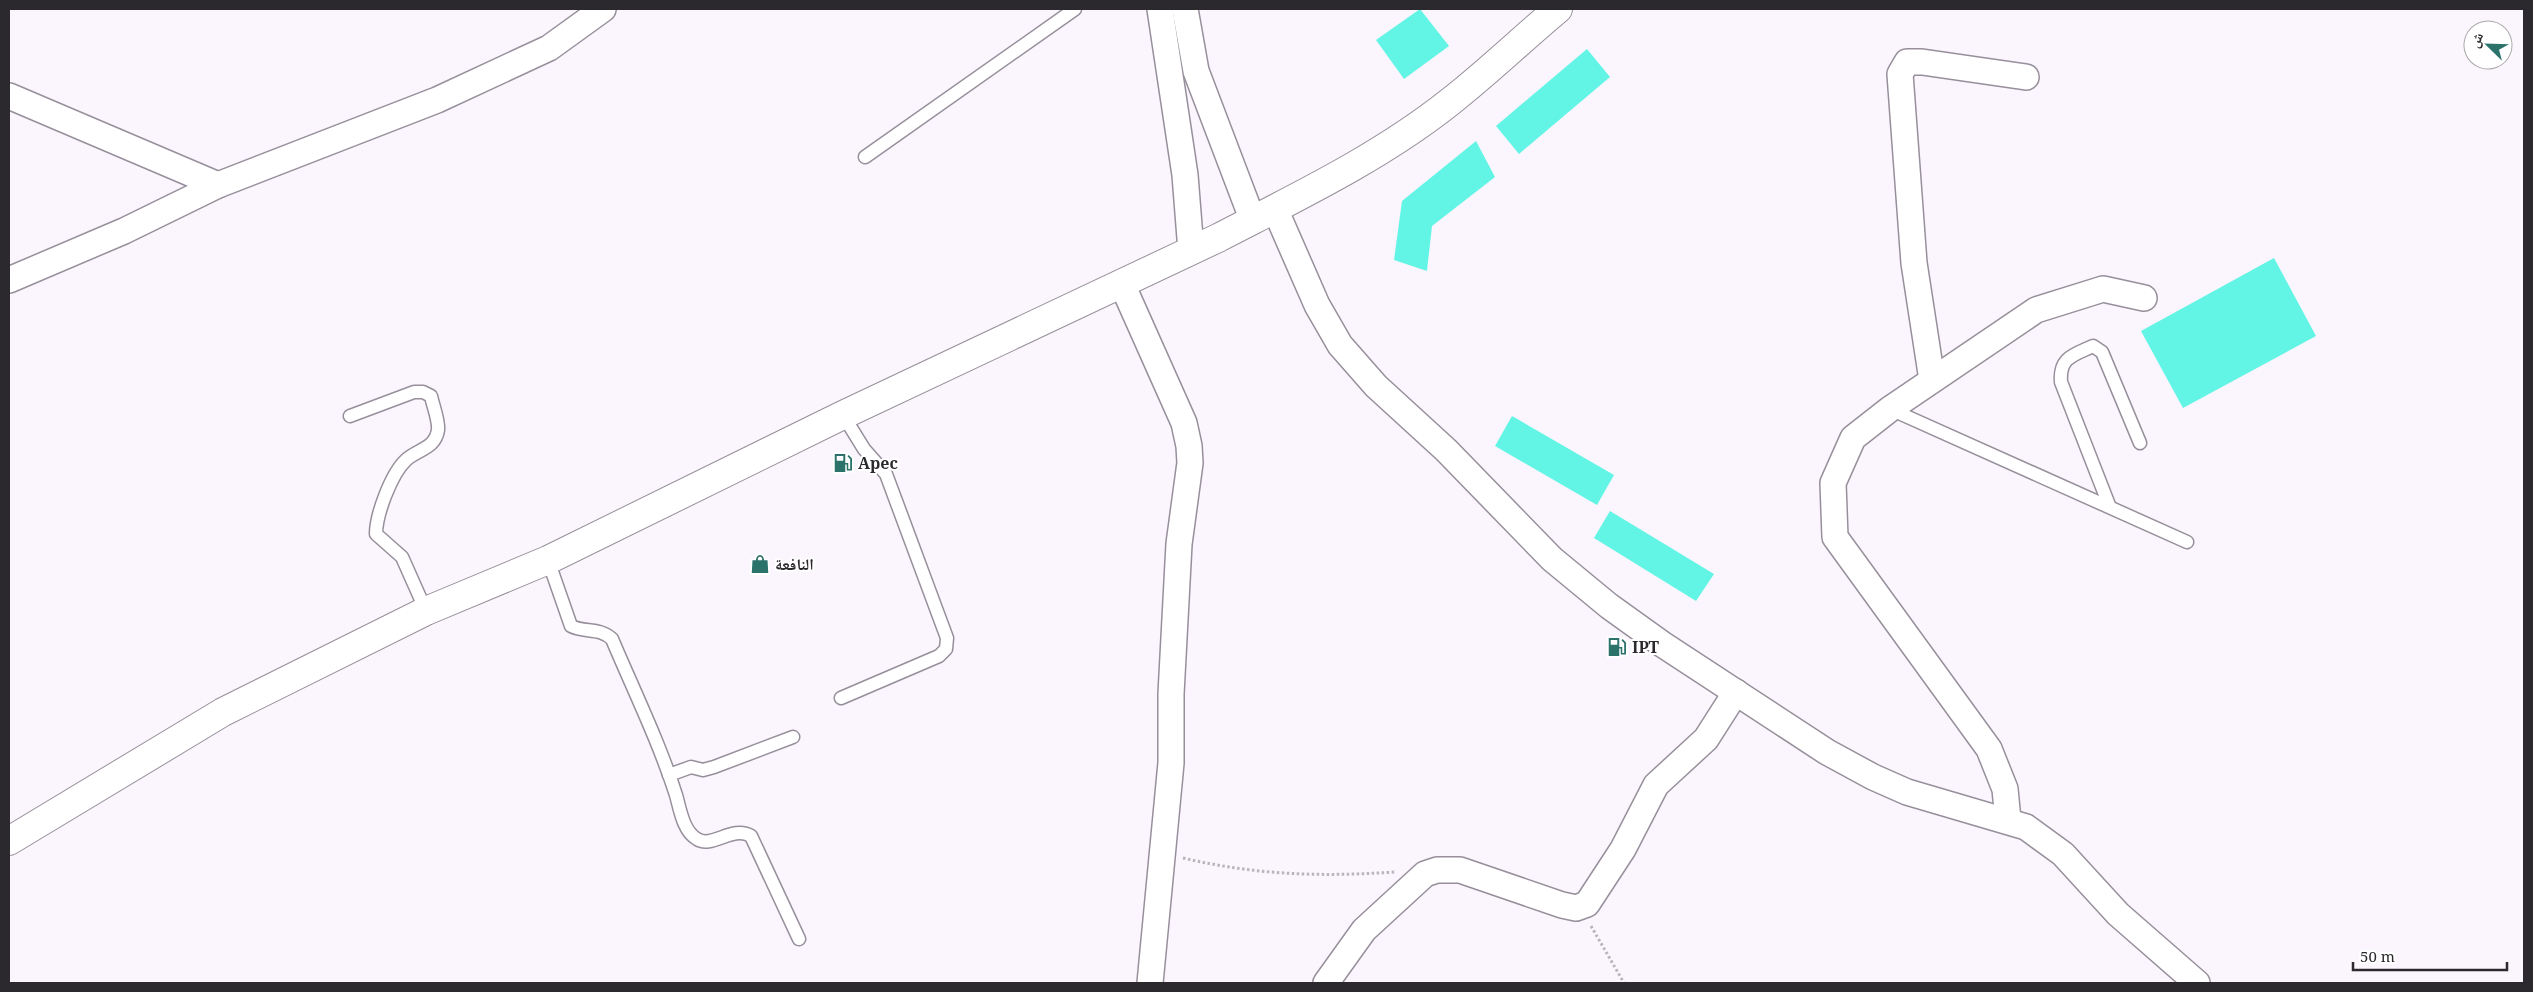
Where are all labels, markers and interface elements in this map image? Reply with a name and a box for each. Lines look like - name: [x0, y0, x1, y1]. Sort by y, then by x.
- north arrow: [2463, 20, 2513, 70]
- text: ش: [2464, 29, 2487, 50]
- fuel station icon: Apec: [832, 452, 854, 474]
- place label: Apec: [858, 452, 898, 474]
- shop icon: النافعة: [749, 553, 771, 575]
- place label: النافعة: [775, 553, 814, 575]
- fuel station icon: IPT: [1606, 636, 1628, 658]
- place label: IPT: [1632, 636, 1660, 658]
- scale bar: [2353, 940, 2507, 972]
- text: 50 m: [2360, 946, 2395, 966]

